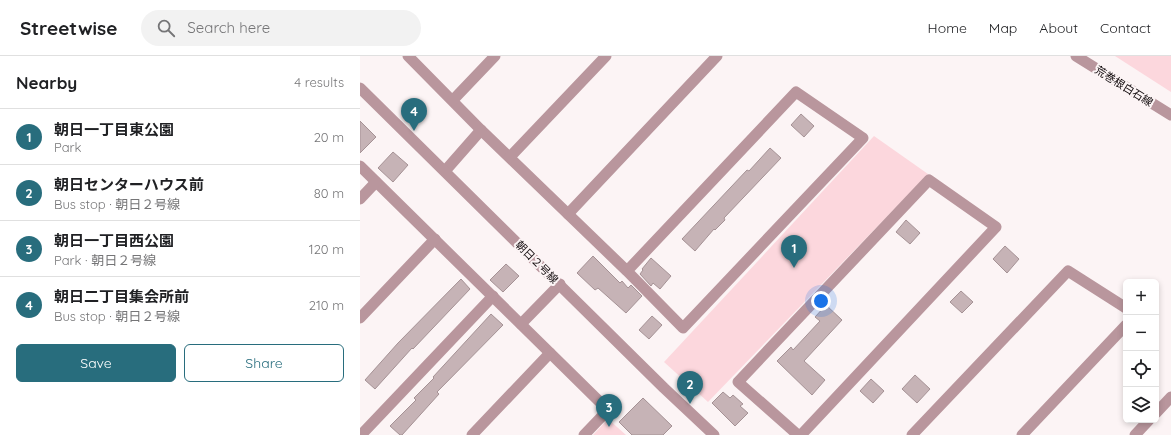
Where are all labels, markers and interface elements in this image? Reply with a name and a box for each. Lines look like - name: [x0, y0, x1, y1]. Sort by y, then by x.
- search box: [141, 10, 421, 46]
- text: Streetwise: [20, 16, 117, 40]
- icon: search: [155, 17, 177, 39]
- text: Search here: [187, 18, 270, 37]
- text: Home: [928, 19, 967, 37]
- text: Map: [989, 19, 1017, 37]
- text: About: [1039, 19, 1078, 37]
- text: Contact: [1100, 19, 1151, 37]
- street label: 荒巻根白石線: [1092, 63, 1156, 109]
- text: Nearby: [16, 72, 77, 93]
- text: 4 results: [294, 74, 344, 90]
- pin: 4: [401, 98, 427, 131]
- text: 朝日一丁目東公園: [54, 120, 174, 139]
- text: 1: [26, 129, 32, 145]
- text: 20 m: [314, 129, 344, 145]
- text: Park: [54, 139, 82, 155]
- text: 朝日センターハウス前: [54, 175, 204, 194]
- text: 2: [25, 185, 33, 201]
- text: 80 m: [314, 185, 344, 201]
- text: Bus stop · 朝日２号線: [54, 196, 180, 212]
- text: 朝日一丁目西公園: [54, 231, 174, 250]
- pin: 1: [781, 235, 807, 268]
- street label: 朝日２号線: [513, 238, 561, 286]
- text: 3: [26, 241, 32, 257]
- text: 120 m: [309, 241, 344, 257]
- text: Park · 朝日２号線: [54, 252, 156, 268]
- map controls: [1123, 279, 1159, 423]
- button: +: [1123, 279, 1159, 315]
- text: 朝日二丁目集会所前: [54, 287, 189, 306]
- your location: [811, 291, 831, 311]
- text: 4: [25, 297, 33, 313]
- text: 210 m: [309, 297, 344, 313]
- text: Bus stop · 朝日２号線: [54, 308, 180, 324]
- button: −: [1123, 315, 1159, 351]
- button: Save: [16, 344, 176, 382]
- button: Share: [184, 344, 344, 382]
- button: locate: [1123, 351, 1159, 387]
- pin: 2: [677, 371, 703, 404]
- button: layers: [1123, 387, 1159, 423]
- pin: 3: [596, 394, 622, 427]

